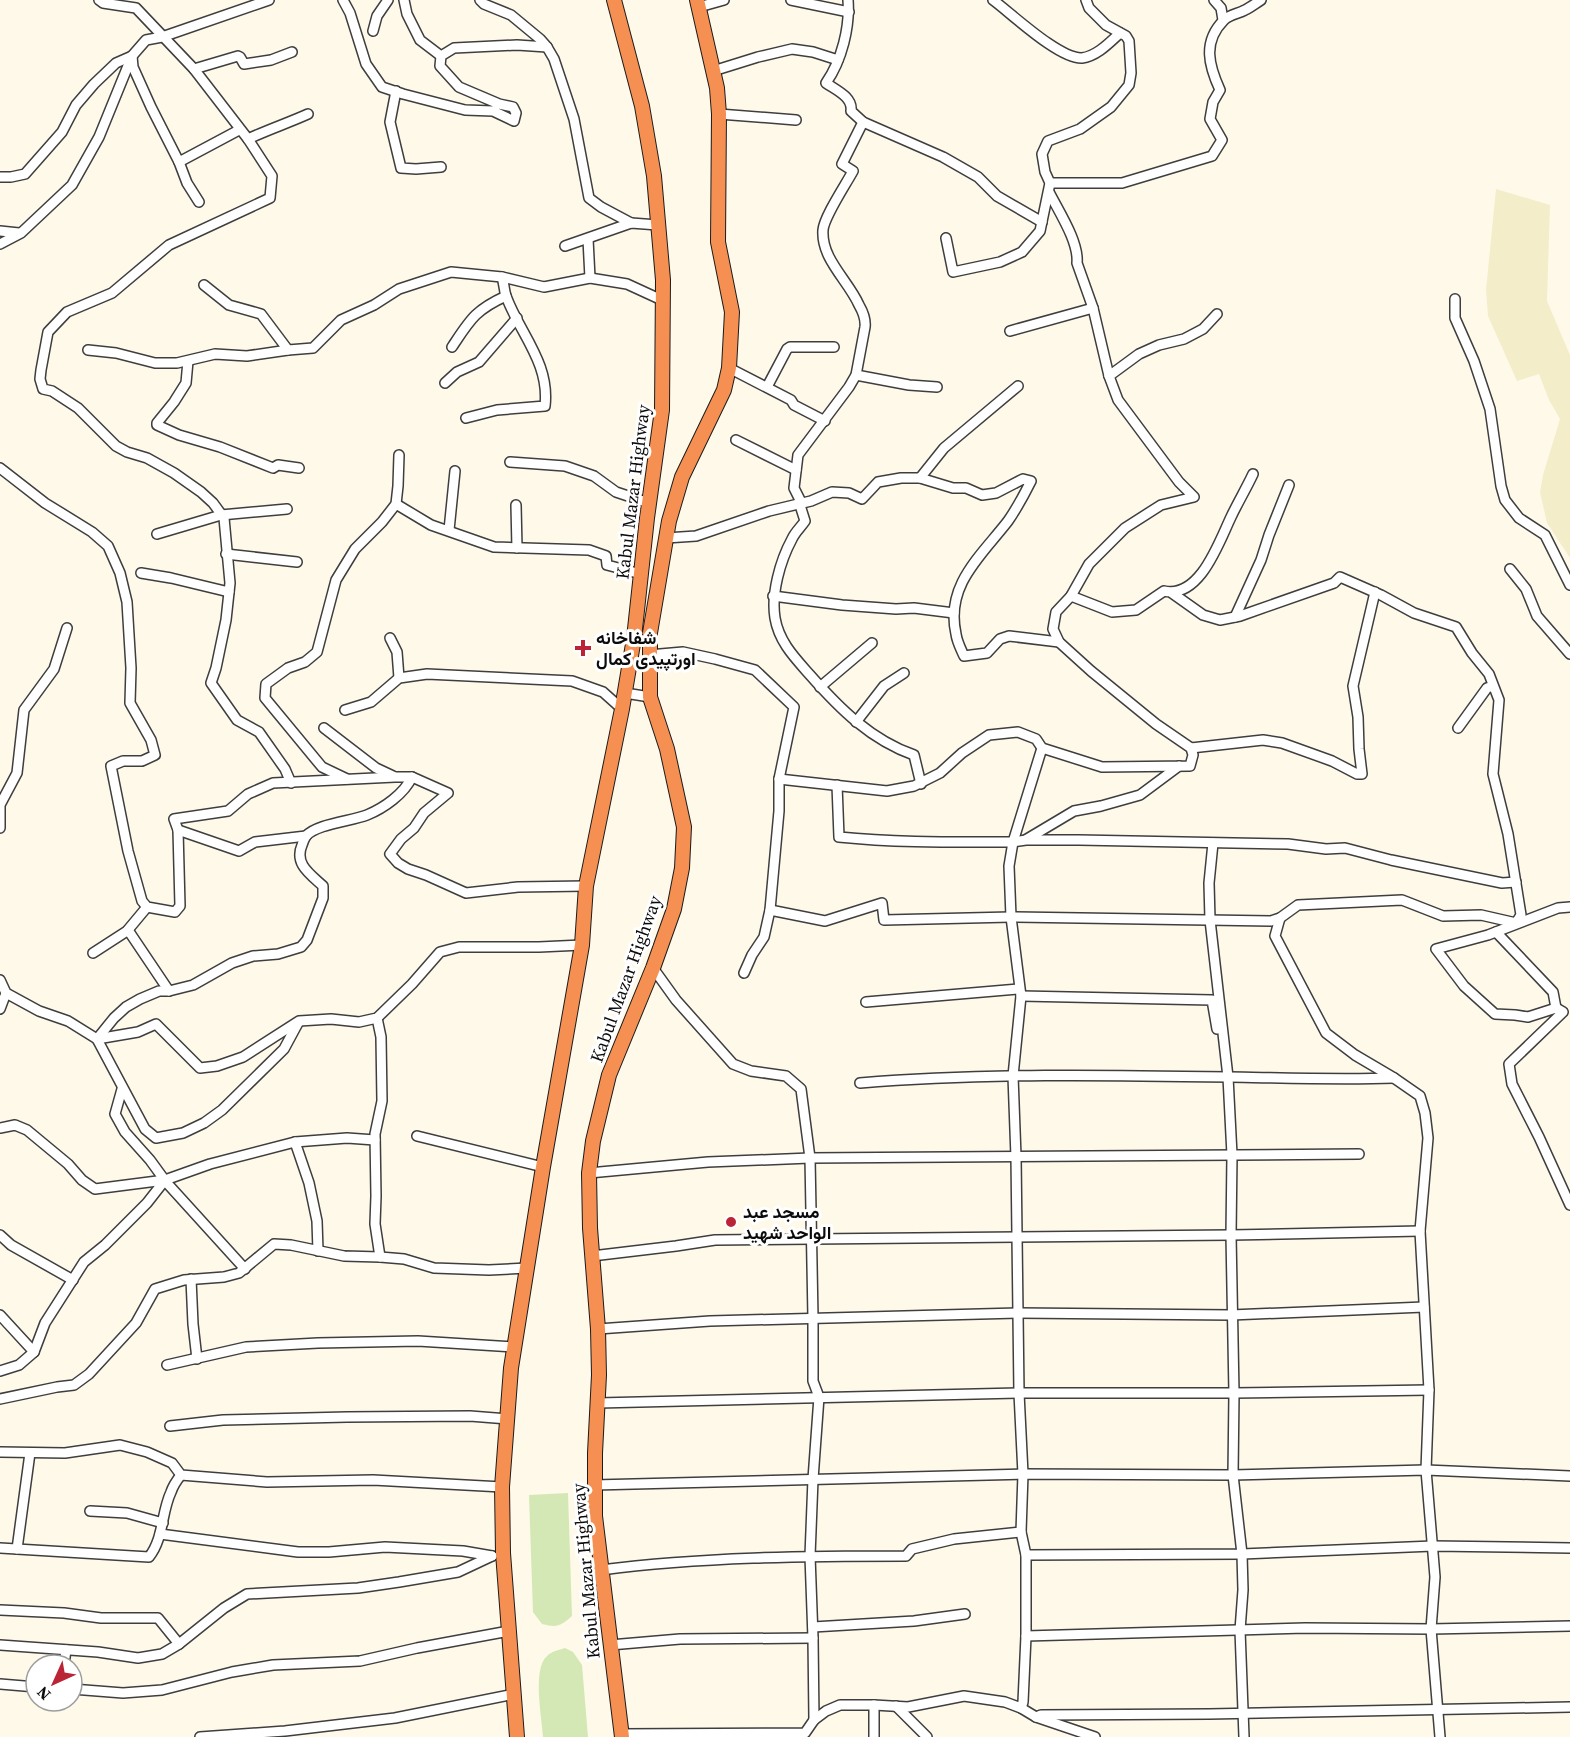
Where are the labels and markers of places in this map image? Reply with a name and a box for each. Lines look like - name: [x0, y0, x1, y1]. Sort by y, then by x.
- place label: شفاخانه اورتپیدی کمال: [596, 625, 696, 671]
- marker: شفاخانه اورتپیدی کمال: [574, 639, 592, 657]
- place label: مسجد عبد الواحد شهید: [743, 1199, 831, 1245]
- marker: مسجد عبد الواحد شهید: [724, 1215, 738, 1229]

